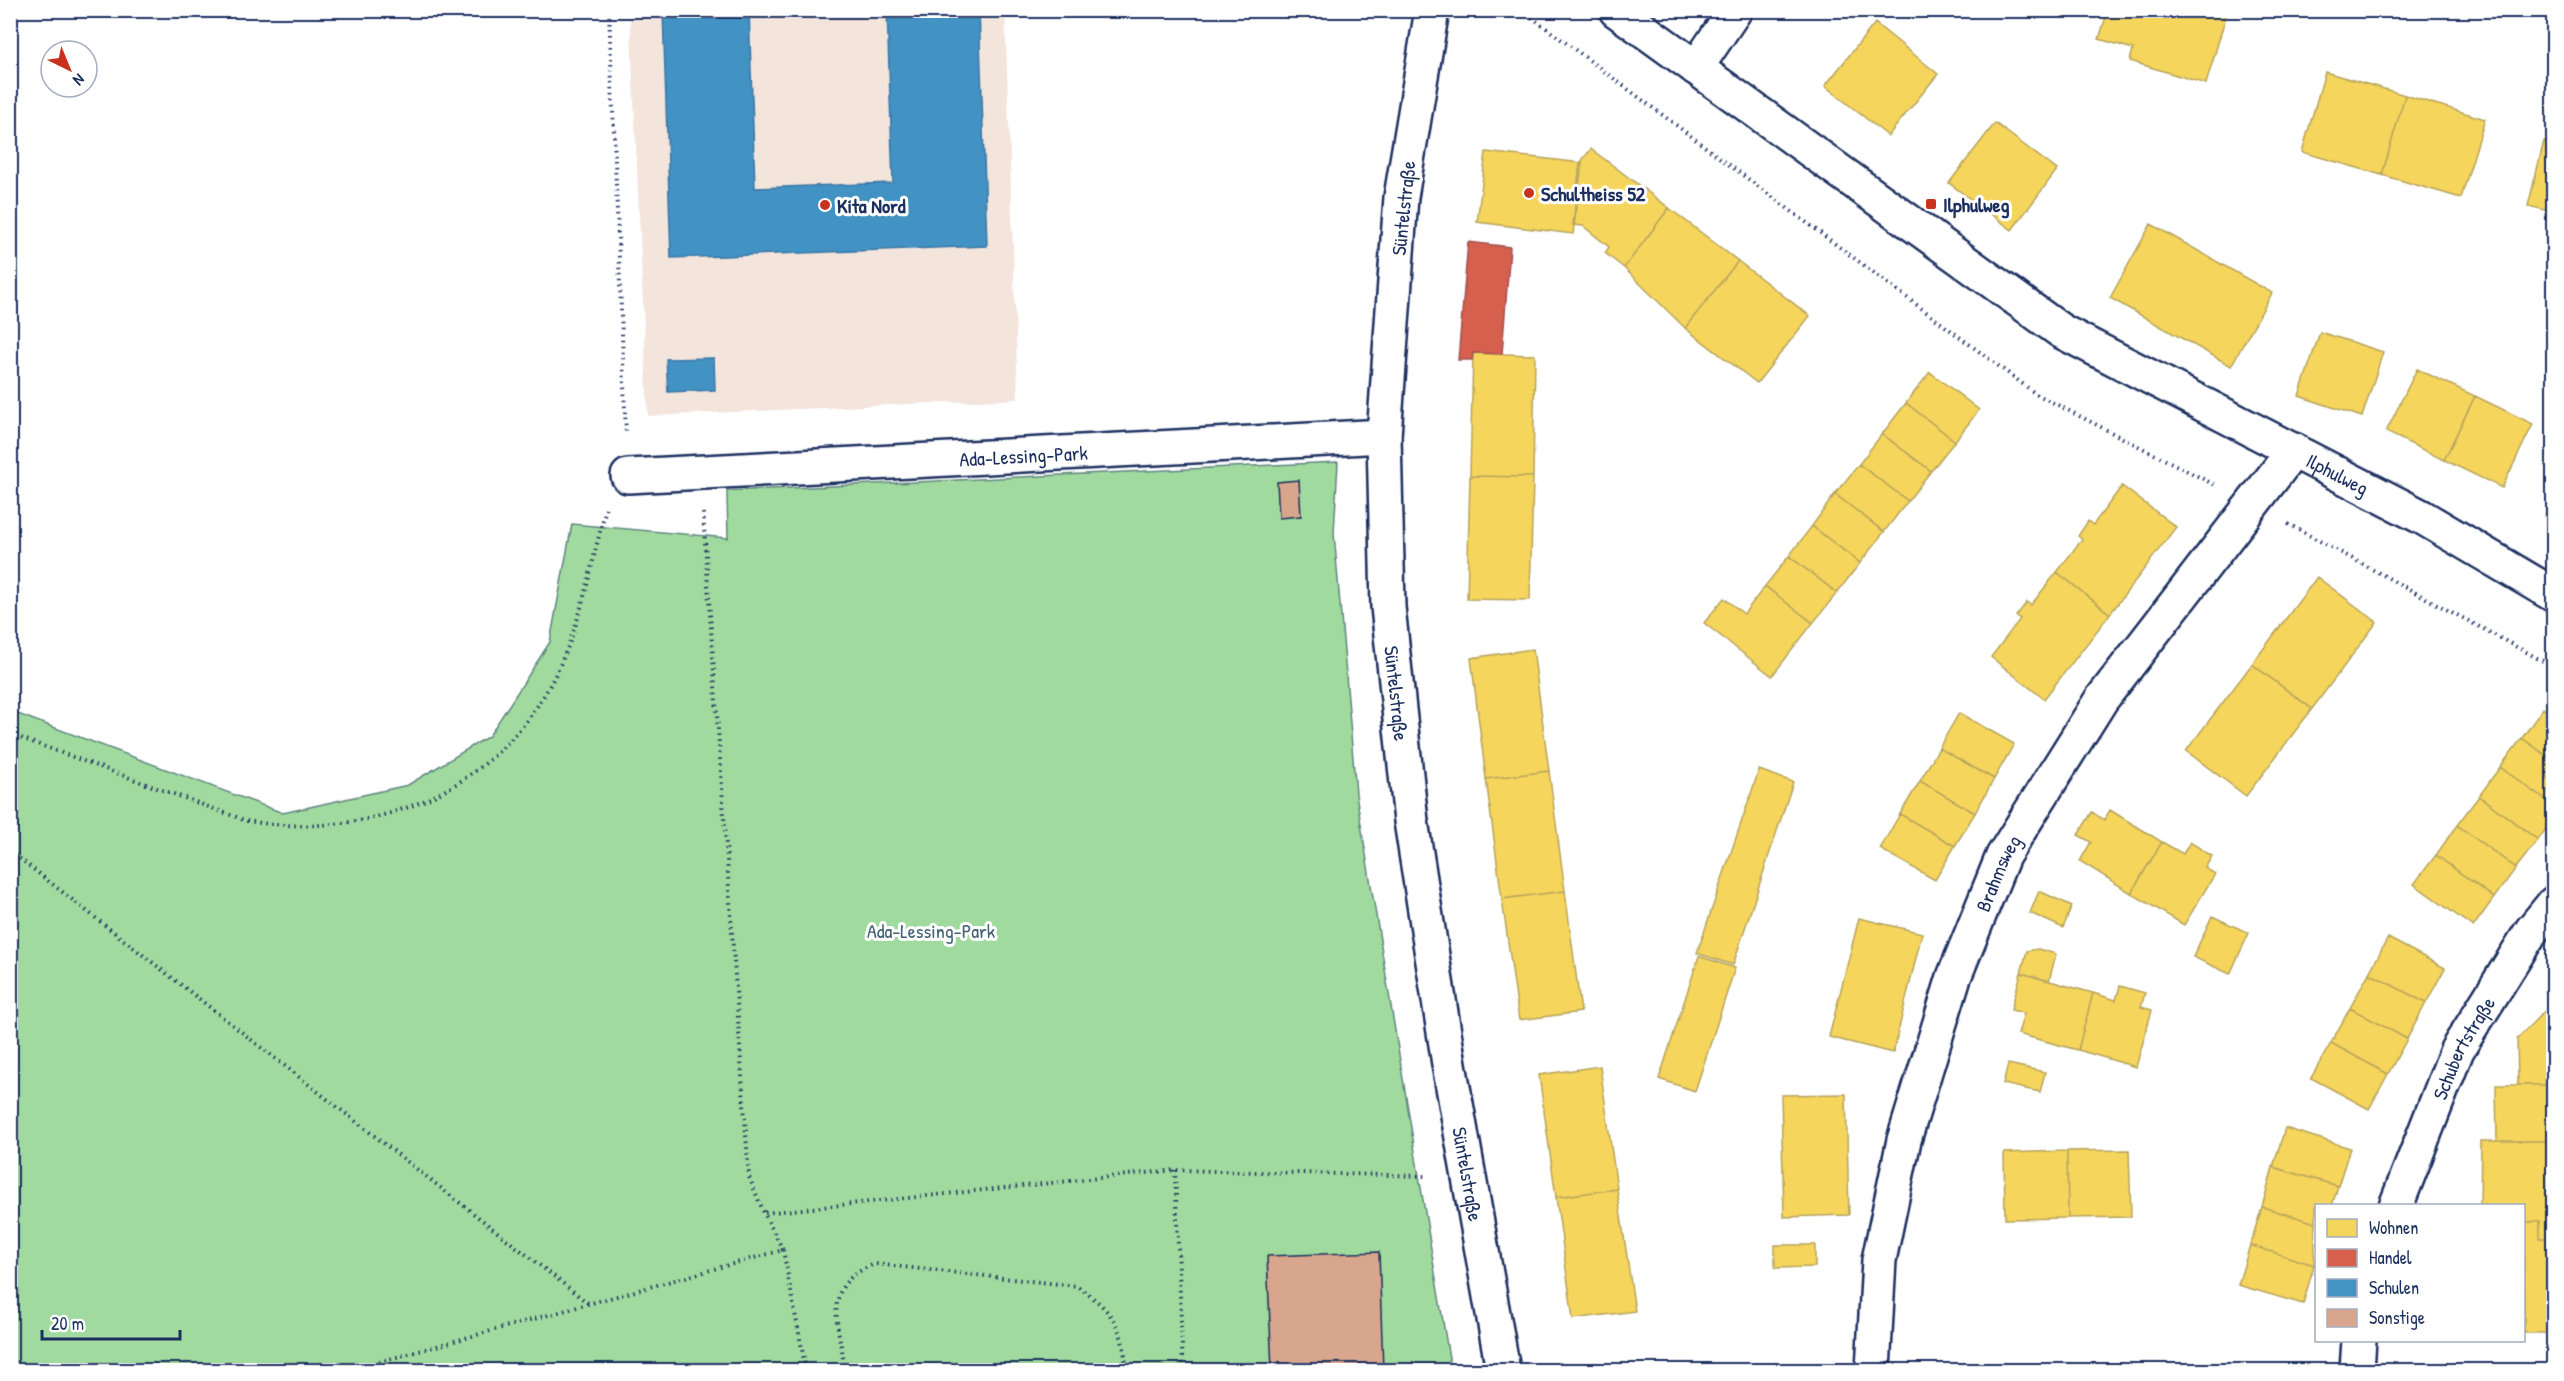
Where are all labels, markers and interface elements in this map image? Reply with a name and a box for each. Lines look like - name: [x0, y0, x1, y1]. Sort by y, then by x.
- north arrow: [39, 39, 99, 99]
- text: N: [68, 69, 90, 91]
- street label: Süntelstraße: [1385, 159, 1421, 257]
- place label: Schultheiss 52: [1541, 180, 1646, 207]
- marker: Schultheiss 52: [1522, 186, 1536, 200]
- place label: Ilphulweg: [1943, 191, 2010, 219]
- place label: Kita Nord: [837, 192, 906, 219]
- marker: Ilphulweg: [1924, 197, 1938, 211]
- marker: Kita Nord: [818, 198, 832, 212]
- street label: Ada-Lessing-Park: [959, 438, 1088, 472]
- street label: Ilphulweg: [2302, 446, 2374, 501]
- street label: Süntelstraße: [1379, 645, 1416, 742]
- street label: Brahmsweg: [1969, 829, 2027, 915]
- park label: Ada-Lessing-Park: [867, 917, 995, 944]
- street label: Schubertstraße: [2426, 991, 2501, 1103]
- street label: Süntelstraße: [1447, 1125, 1490, 1223]
- legend: [2315, 1204, 2525, 1342]
- text: Wohnen: [2369, 1215, 2418, 1240]
- text: Handel: [2369, 1245, 2412, 1270]
- text: Schulen: [2369, 1275, 2419, 1300]
- scale bar: [42, 1303, 180, 1341]
- text: Sonstige: [2369, 1305, 2425, 1330]
- text: 20 m: [51, 1311, 84, 1336]

